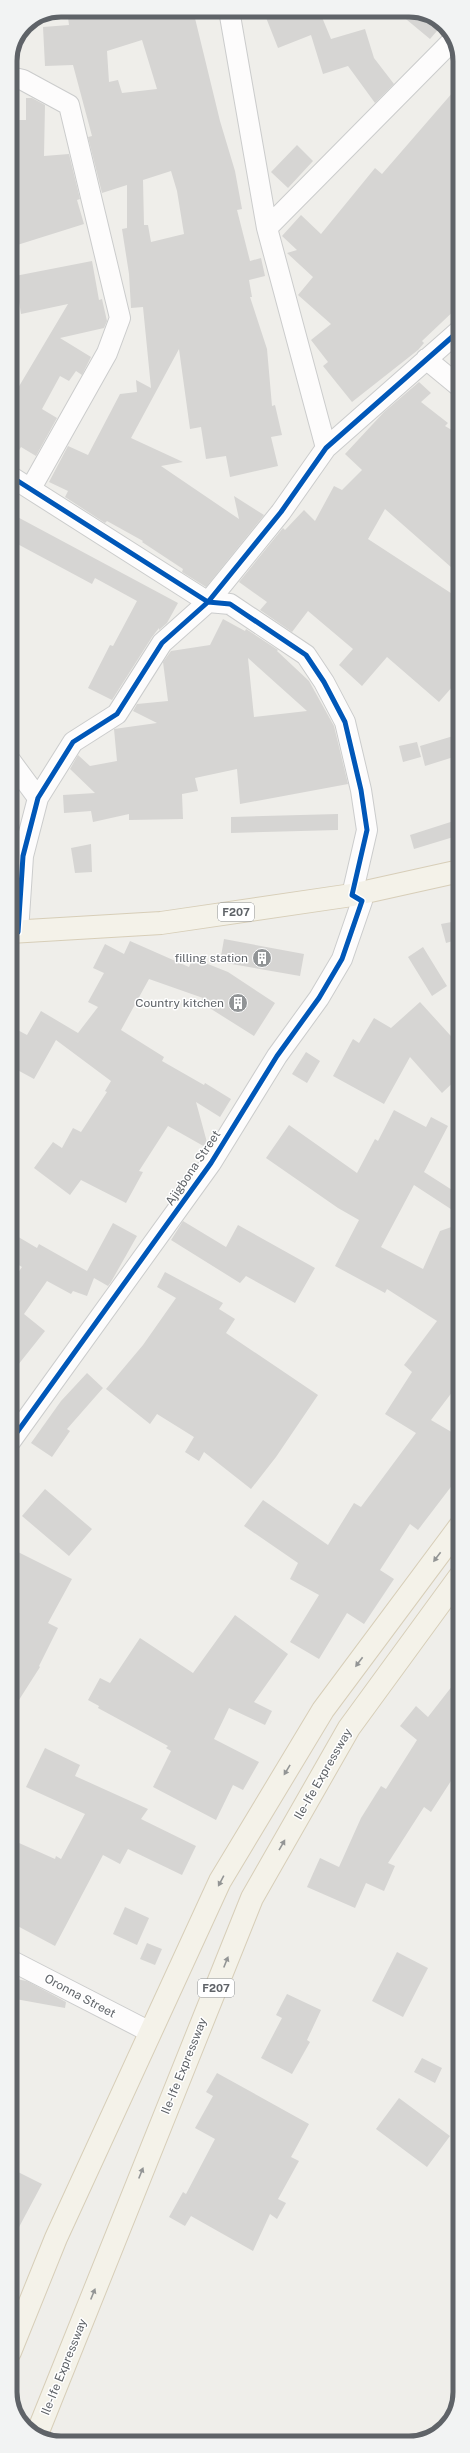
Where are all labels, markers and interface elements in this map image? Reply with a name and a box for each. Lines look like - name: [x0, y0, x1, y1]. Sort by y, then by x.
- road number: F207: [218, 903, 254, 921]
- building icon: filling station: [251, 947, 273, 969]
- place label: filling station: [175, 951, 248, 965]
- building icon: Country kitchen: [227, 992, 249, 1014]
- place label: Country kitchen: [135, 996, 224, 1010]
- street label: Ajigbona Street: [163, 1127, 223, 1208]
- one-way arrow: [433, 1552, 441, 1563]
- one-way arrow: [355, 1656, 363, 1667]
- street label: Ile-Ife Expressway: [291, 1726, 355, 1822]
- one-way arrow: [283, 1765, 291, 1775]
- one-way arrow: [279, 1839, 286, 1851]
- one-way arrow: [217, 1875, 224, 1887]
- one-way arrow: [224, 1955, 230, 1967]
- street label: Oronna Street: [42, 1971, 118, 2021]
- road number: F207: [198, 1979, 234, 1997]
- street label: Ile-Ife Expressway: [158, 2015, 210, 2116]
- one-way arrow: [139, 2167, 145, 2179]
- one-way arrow: [90, 2288, 96, 2299]
- street label: Ile-Ife Expressway: [38, 2316, 90, 2417]

